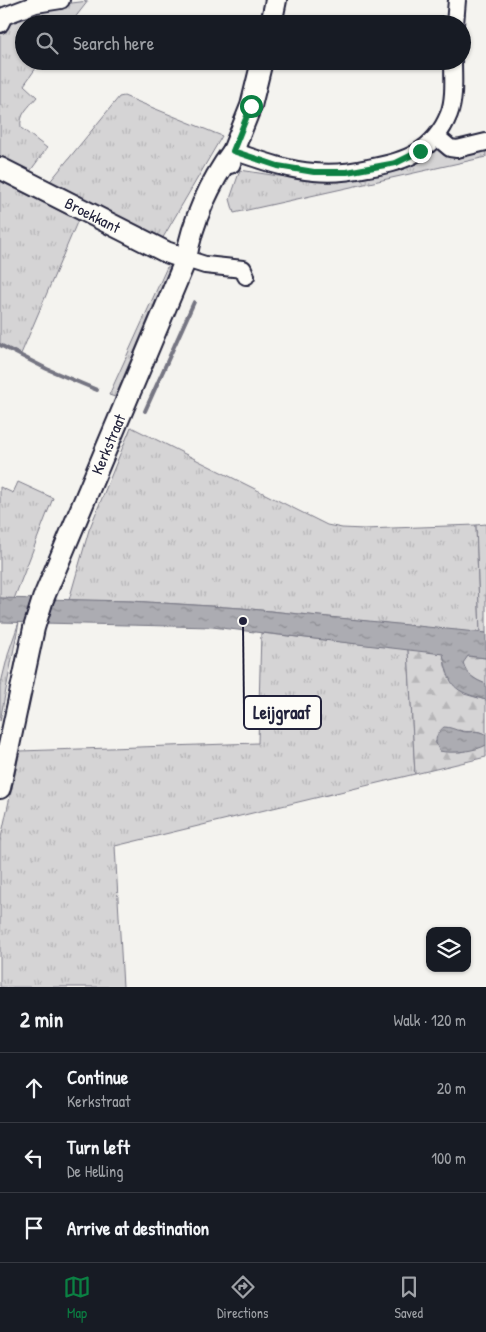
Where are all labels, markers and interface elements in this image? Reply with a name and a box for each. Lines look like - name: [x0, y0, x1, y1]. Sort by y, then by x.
- search box: [15, 15, 471, 70]
- icon: search: [33, 29, 61, 57]
- text: Search here: [73, 30, 154, 56]
- route start: [240, 95, 263, 118]
- route end: [409, 140, 432, 163]
- street label: Broekkant: [61, 192, 125, 238]
- street label: Kerkstraat: [86, 410, 131, 478]
- callout: Leijgraaf: [244, 696, 321, 729]
- text: Leijgraaf: [253, 700, 311, 726]
- map controls: [426, 927, 471, 972]
- button: layers: [426, 927, 471, 972]
- text: 2 min: [20, 1005, 63, 1034]
- text: Walk · 120 m: [393, 1009, 466, 1031]
- text: Continue: [67, 1064, 128, 1090]
- icon: ahead: [20, 1074, 48, 1102]
- text: 20 m: [437, 1077, 466, 1099]
- text: Kerkstraat: [67, 1090, 130, 1112]
- text: Turn left: [67, 1134, 130, 1160]
- icon: left: [20, 1144, 48, 1172]
- text: 100 m: [431, 1147, 466, 1169]
- text: De Helling: [67, 1160, 123, 1182]
- icon: arrive: [20, 1214, 48, 1242]
- text: Arrive at destination: [67, 1215, 209, 1241]
- tab: Map: [63, 1273, 91, 1322]
- tab: Directions: [217, 1273, 268, 1322]
- tab: Saved: [394, 1273, 423, 1322]

